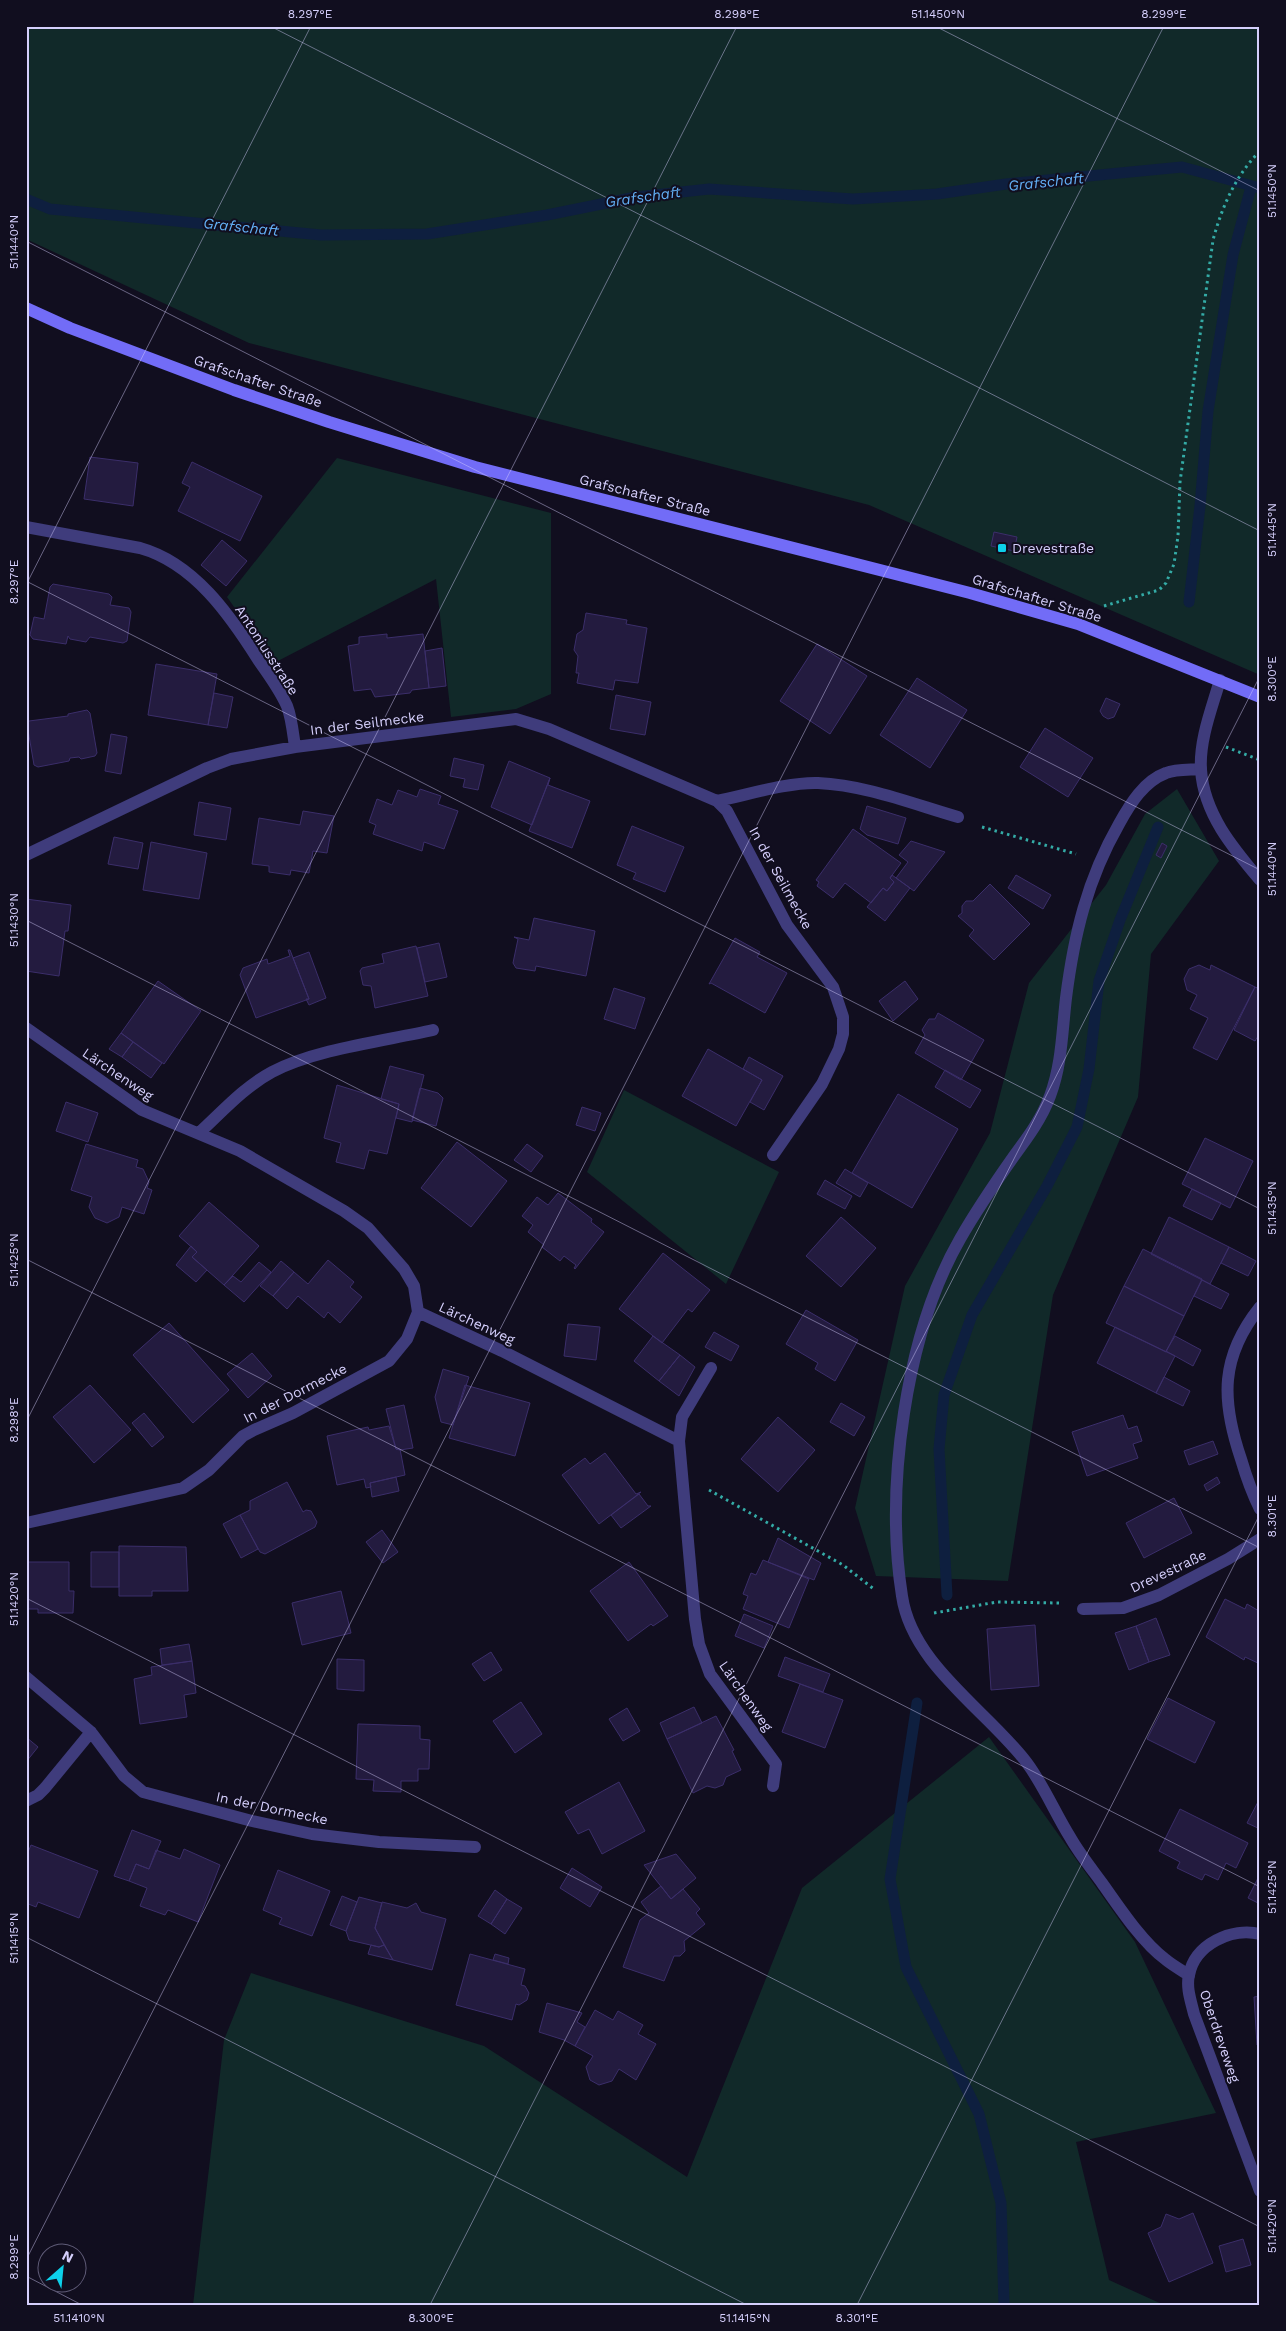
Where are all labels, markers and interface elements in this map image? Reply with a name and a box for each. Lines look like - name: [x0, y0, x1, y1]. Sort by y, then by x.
- text: 8.297°E: [288, 7, 333, 21]
- text: 8.298°E: [714, 7, 760, 21]
- text: 51.1450°N: [911, 7, 965, 21]
- text: 8.299°E: [1141, 7, 1187, 21]
- text: 51.1450°N: [1265, 164, 1279, 218]
- water label: Grafschaft: [1007, 169, 1086, 195]
- water label: Grafschaft: [604, 183, 683, 211]
- water label: Grafschaft: [202, 214, 281, 240]
- text: 51.1440°N: [7, 215, 21, 269]
- street label: Grafschafter Straße: [192, 352, 324, 410]
- street label: Grafschafter Straße: [578, 471, 712, 519]
- text: 51.1445°N: [1265, 503, 1279, 557]
- place label: Drevestraße: [1012, 540, 1094, 556]
- marker: Drevestraße: [996, 542, 1008, 554]
- text: 8.297°E: [7, 559, 21, 604]
- street label: Grafschafter Straße: [970, 571, 1104, 625]
- street label: Antoniusstraße: [232, 602, 302, 698]
- text: 8.300°E: [1265, 656, 1279, 702]
- street label: In der Seilmecke: [309, 708, 425, 738]
- street label: In der Seilmecke: [746, 824, 816, 932]
- text: 51.1440°N: [1265, 842, 1279, 896]
- text: 51.1430°N: [7, 893, 21, 947]
- street label: Lärchenweg: [80, 1044, 157, 1104]
- text: 51.1435°N: [1265, 1181, 1279, 1235]
- text: 51.1425°N: [7, 1233, 21, 1287]
- street label: Lärchenweg: [436, 1298, 518, 1348]
- street label: In der Dormecke: [241, 1360, 349, 1426]
- text: 8.298°E: [7, 1397, 21, 1443]
- text: 8.301°E: [1265, 1494, 1279, 1537]
- street label: Drevestraße: [1127, 1546, 1209, 1596]
- text: 51.1420°N: [7, 1572, 21, 1626]
- street label: Lärchenweg: [716, 1658, 776, 1735]
- street label: In der Dormecke: [215, 1788, 329, 1828]
- text: 51.1425°N: [1265, 1860, 1279, 1914]
- text: 51.1415°N: [7, 1912, 21, 1964]
- street label: Oberdreveweg: [1197, 1987, 1244, 2085]
- text: 51.1420°N: [1265, 2199, 1279, 2253]
- text: 8.299°E: [7, 2234, 21, 2280]
- north arrow: [38, 2244, 88, 2294]
- text: N: [60, 2247, 76, 2266]
- text: 51.1410°N: [53, 2311, 105, 2325]
- text: 8.300°E: [408, 2311, 454, 2325]
- text: 51.1415°N: [719, 2311, 771, 2325]
- text: 8.301°E: [836, 2311, 879, 2325]

